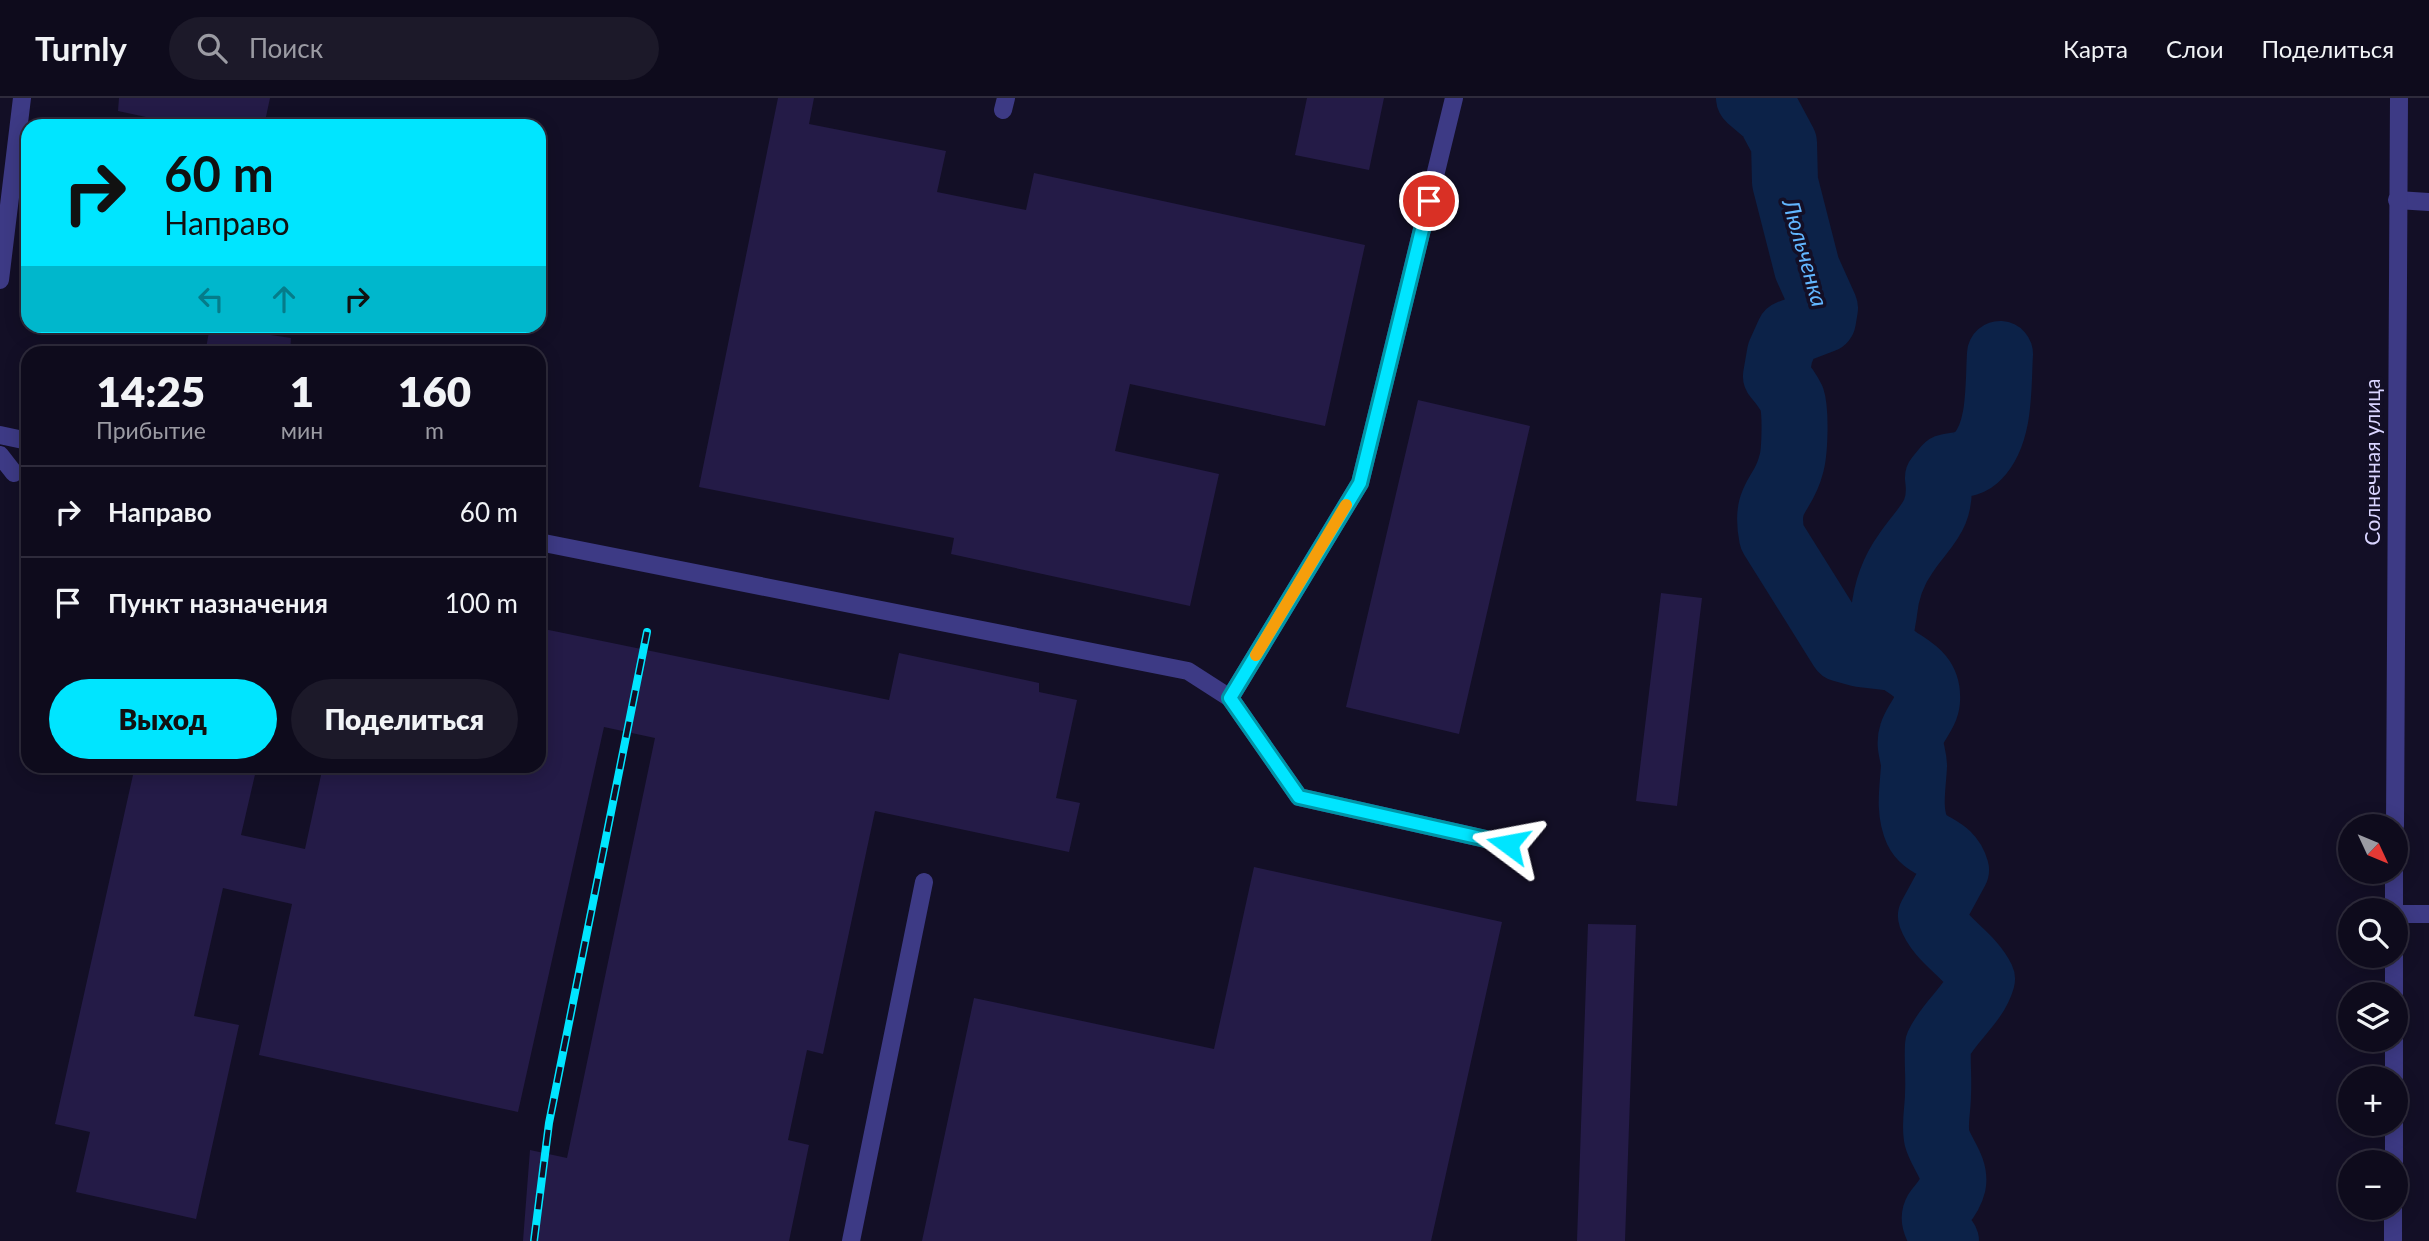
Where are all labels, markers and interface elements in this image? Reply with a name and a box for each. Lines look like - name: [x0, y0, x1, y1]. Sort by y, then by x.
- search box: [169, 17, 659, 80]
- text: Turnly: [35, 28, 127, 68]
- icon: search: [193, 29, 231, 67]
- text: Поиск: [249, 32, 323, 64]
- text: Карта: [2063, 34, 2128, 63]
- text: Слои: [2166, 34, 2223, 63]
- text: Поделиться: [2261, 34, 2394, 63]
- text: 60 m: [164, 144, 274, 202]
- icon: right: [49, 147, 140, 238]
- pin: [1399, 171, 1459, 231]
- icon: arrive: [1410, 182, 1448, 220]
- water label: Люльченка: [1777, 195, 1835, 310]
- text: Направо: [164, 203, 290, 242]
- icon: left: [192, 280, 230, 318]
- icon: ahead: [265, 280, 303, 318]
- icon: right: [338, 280, 376, 318]
- text: 14:25: [97, 366, 205, 416]
- text: 1: [290, 366, 314, 416]
- text: 160: [398, 366, 471, 416]
- street label: Солнечная улица: [2359, 379, 2384, 545]
- text: Прибытие: [96, 416, 206, 444]
- text: мин: [281, 416, 323, 444]
- text: m: [425, 416, 444, 444]
- icon: right: [49, 493, 87, 531]
- text: Направо: [108, 496, 212, 528]
- text: 60 m: [460, 496, 518, 528]
- icon: arrive: [49, 584, 87, 622]
- text: Пункт назначения: [108, 587, 328, 619]
- text: 100 m: [445, 587, 518, 619]
- button: Выход: [49, 679, 277, 759]
- button: Поделиться: [291, 679, 518, 759]
- position arrow: [1471, 807, 1545, 881]
- north arrow: [2338, 814, 2408, 884]
- map controls: [2338, 814, 2408, 1220]
- button: search: [2338, 898, 2408, 968]
- button: layers: [2338, 982, 2408, 1052]
- button: +: [2338, 1066, 2408, 1136]
- button: −: [2338, 1150, 2408, 1220]

